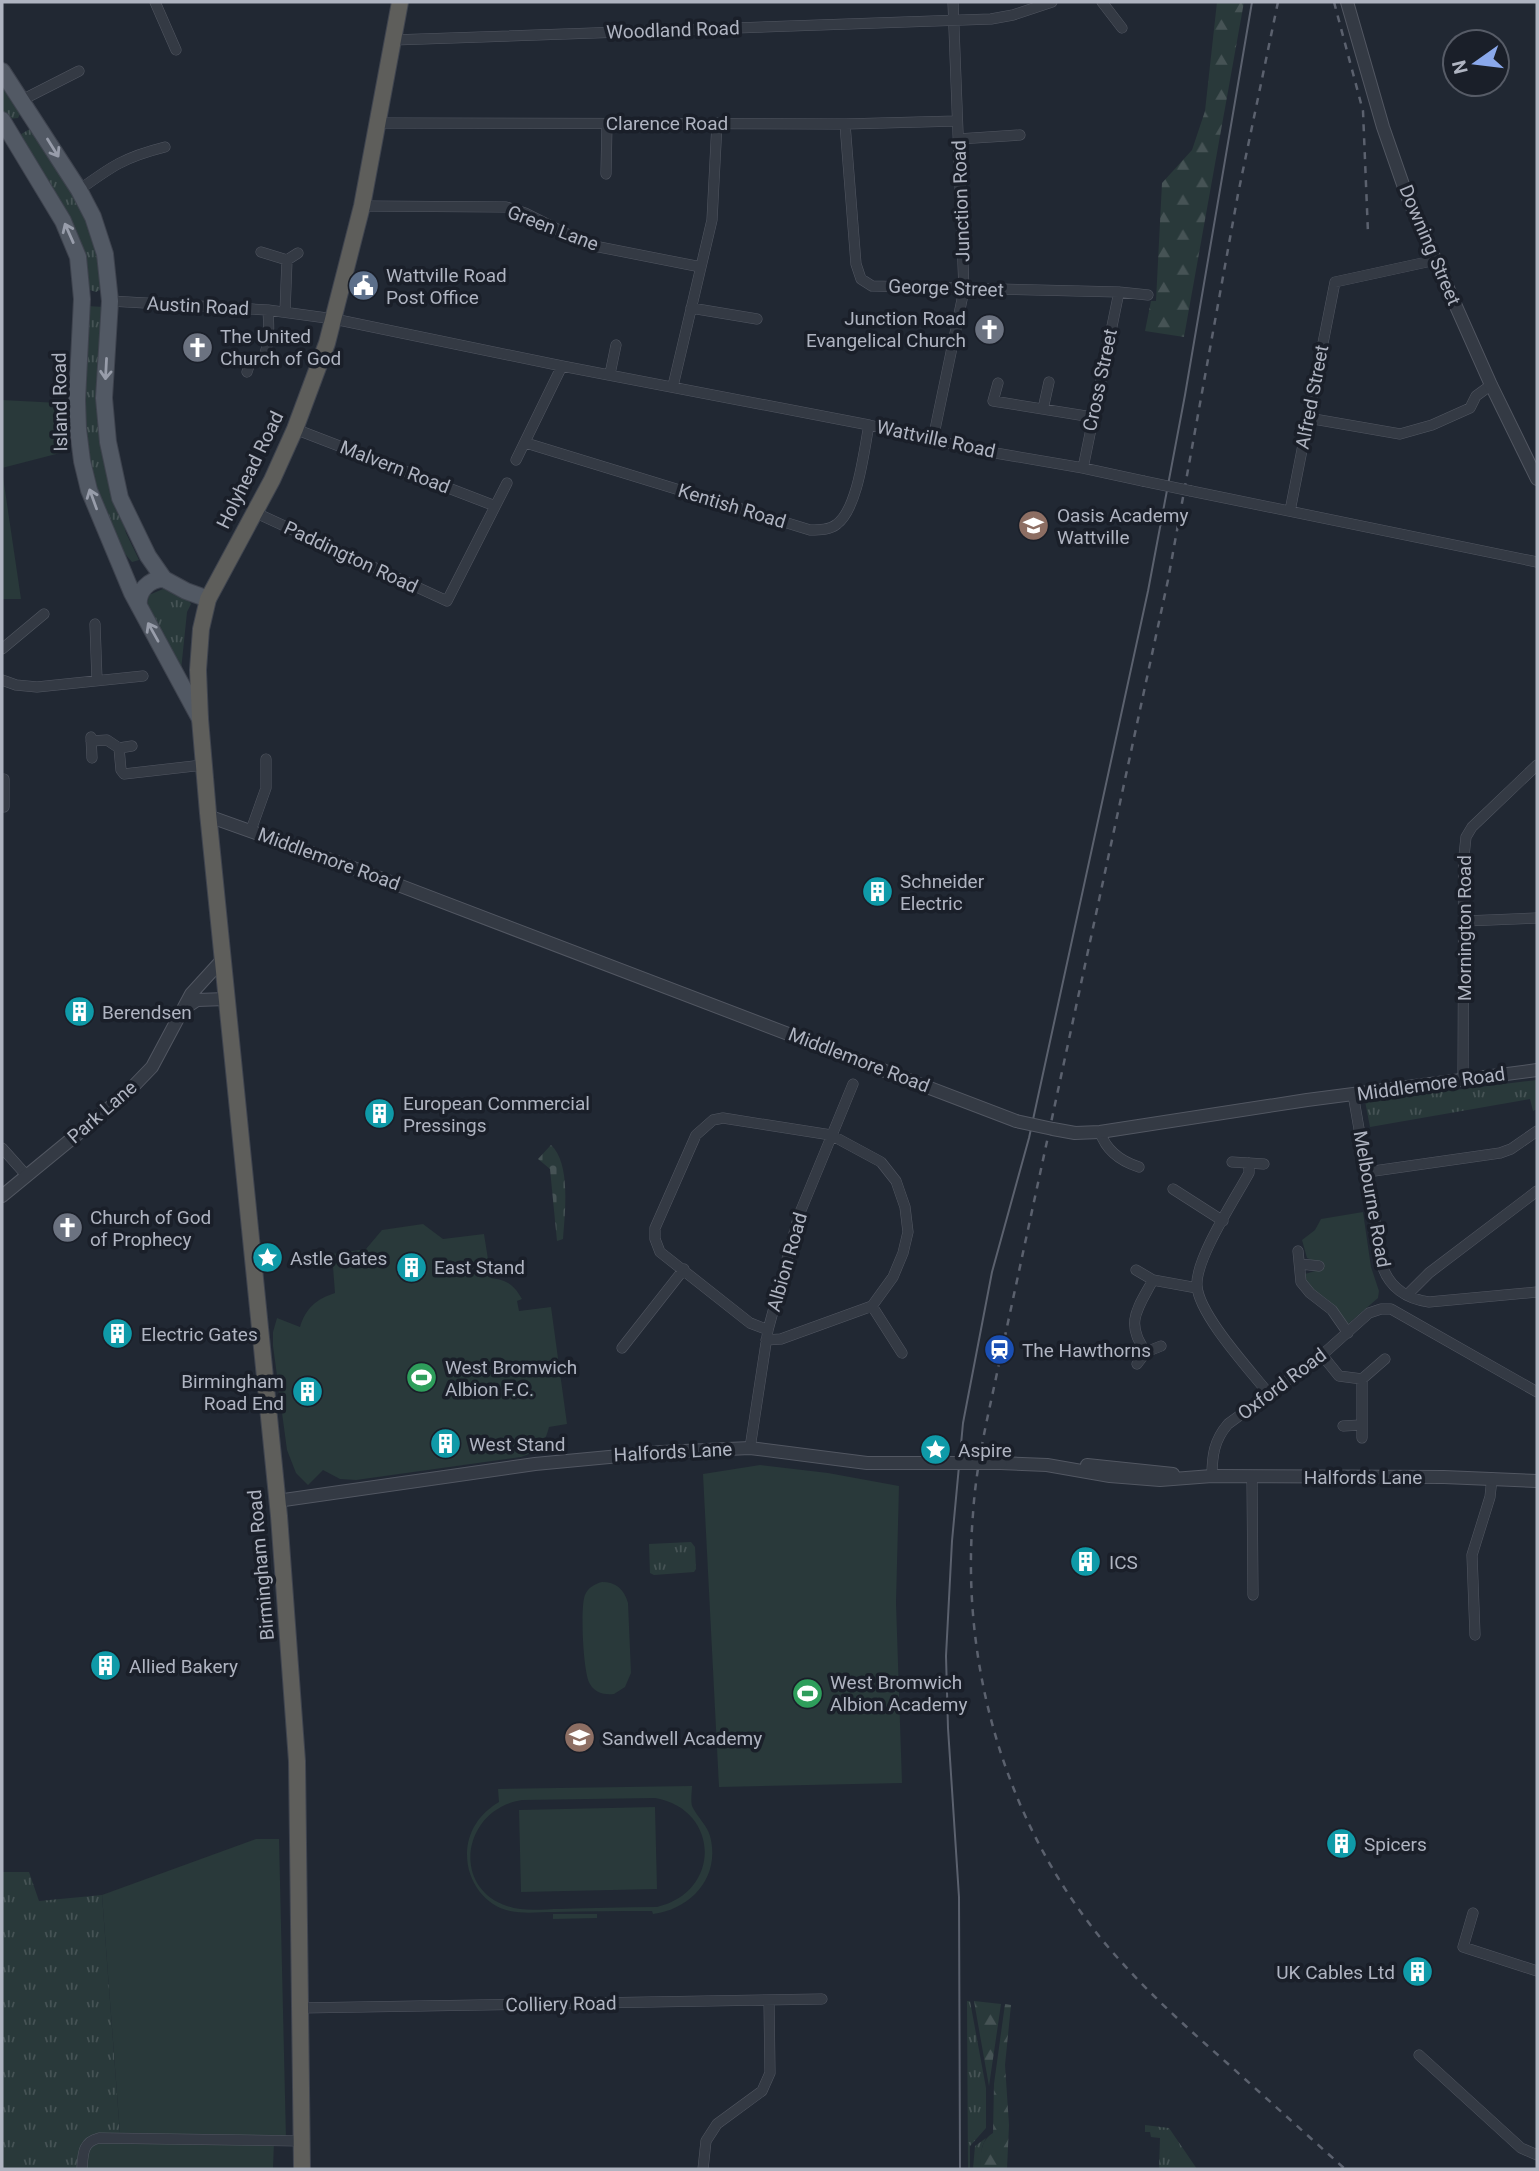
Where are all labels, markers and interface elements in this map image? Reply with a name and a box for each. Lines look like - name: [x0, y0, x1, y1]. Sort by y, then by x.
- street label: Woodland Road: [606, 16, 740, 44]
- north arrow: [1441, 28, 1511, 98]
- text: N: [1447, 58, 1473, 76]
- street label: Clarence Road: [606, 112, 728, 135]
- one-way arrow: [46, 138, 60, 158]
- street label: Junction Road: [947, 140, 975, 262]
- street label: Downing Street: [1394, 181, 1466, 309]
- street label: Green Lane: [504, 200, 602, 256]
- one-way arrow: [62, 223, 75, 244]
- place label: Wattville Road Post Office: [386, 264, 507, 309]
- public building icon: Wattville Road Post Office: [346, 269, 380, 303]
- street label: George Street: [888, 274, 1004, 302]
- street label: Austin Road: [146, 292, 250, 320]
- place label: Junction Road Evangelical Church: [806, 307, 966, 352]
- church icon: Junction Road Evangelical Church: [972, 312, 1006, 346]
- place label: The United Church of God: [220, 325, 341, 370]
- street label: Cross Street: [1078, 327, 1122, 433]
- church icon: The United Church of God: [180, 330, 214, 364]
- street label: Alfred Street: [1291, 343, 1333, 451]
- street label: Island Road: [48, 352, 72, 452]
- one-way arrow: [99, 357, 112, 380]
- street label: Holyhead Road: [212, 407, 288, 533]
- street label: Wattville Road: [875, 415, 997, 463]
- street label: Malvern Road: [337, 435, 453, 499]
- street label: Kentish Road: [675, 479, 789, 533]
- one-way arrow: [86, 488, 98, 510]
- place label: Oasis Academy Wattville: [1057, 504, 1188, 549]
- school or university icon: Oasis Academy Wattville: [1017, 509, 1051, 543]
- street label: Paddington Road: [280, 516, 422, 598]
- one-way arrow: [146, 622, 159, 643]
- street label: Middlemore Road: [255, 823, 403, 895]
- street label: Mornington Road: [1453, 855, 1476, 1001]
- place label: Schneider Electric: [900, 870, 985, 915]
- building icon: Schneider Electric: [860, 875, 894, 909]
- building icon: Berendsen: [62, 995, 96, 1029]
- place label: Berendsen: [102, 1001, 192, 1024]
- street label: Middlemore Road: [785, 1022, 933, 1098]
- street label: Middlemore Road: [1355, 1062, 1507, 1106]
- street label: Park Lane: [63, 1076, 141, 1148]
- place label: European Commercial Pressings: [403, 1092, 590, 1137]
- building icon: European Commercial Pressings: [363, 1097, 397, 1131]
- street label: Melbourne Road: [1349, 1129, 1395, 1269]
- place label: Church of God of Prophecy: [90, 1206, 211, 1251]
- street label: Albion Road: [762, 1210, 812, 1314]
- church icon: Church of God of Prophecy: [50, 1211, 84, 1245]
- place icon: Astle Gates: [250, 1241, 284, 1275]
- place label: Astle Gates: [290, 1247, 387, 1270]
- building icon: East Stand: [394, 1250, 428, 1284]
- place label: East Stand: [434, 1256, 525, 1279]
- building icon: Electric Gates: [101, 1317, 135, 1351]
- place label: Electric Gates: [141, 1323, 258, 1346]
- station icon: The Hawthorns: [982, 1333, 1016, 1367]
- place label: The Hawthorns: [1022, 1339, 1151, 1362]
- street label: Oxford Road: [1233, 1343, 1331, 1425]
- place label: West Bromwich Albion F.C.: [445, 1356, 577, 1401]
- sports icon: West Bromwich Albion F.C.: [405, 1361, 439, 1395]
- place label: Birmingham Road End: [181, 1370, 284, 1415]
- building icon: Birmingham Road End: [290, 1375, 324, 1409]
- building icon: West Stand: [429, 1427, 463, 1461]
- place label: West Stand: [469, 1433, 565, 1456]
- place icon: Aspire: [918, 1433, 952, 1467]
- street label: Halfords Lane: [613, 1437, 733, 1467]
- place label: Aspire: [958, 1439, 1012, 1462]
- street label: Halfords Lane: [1304, 1466, 1422, 1489]
- street label: Birmingham Road: [243, 1489, 279, 1641]
- building icon: ICS: [1069, 1545, 1103, 1579]
- place label: ICS: [1109, 1551, 1138, 1574]
- building icon: Allied Bakery: [89, 1649, 123, 1683]
- place label: Allied Bakery: [129, 1655, 238, 1678]
- place label: West Bromwich Albion Academy: [830, 1671, 967, 1716]
- sports icon: West Bromwich Albion Academy: [790, 1676, 824, 1710]
- school or university icon: Sandwell Academy: [562, 1721, 596, 1755]
- place label: Sandwell Academy: [602, 1727, 762, 1750]
- building icon: Spicers: [1324, 1827, 1358, 1861]
- place label: Spicers: [1364, 1833, 1427, 1856]
- building icon: UK Cables Ltd: [1401, 1955, 1435, 1989]
- place label: UK Cables Ltd: [1276, 1961, 1395, 1984]
- street label: Colliery Road: [505, 1992, 617, 2016]

